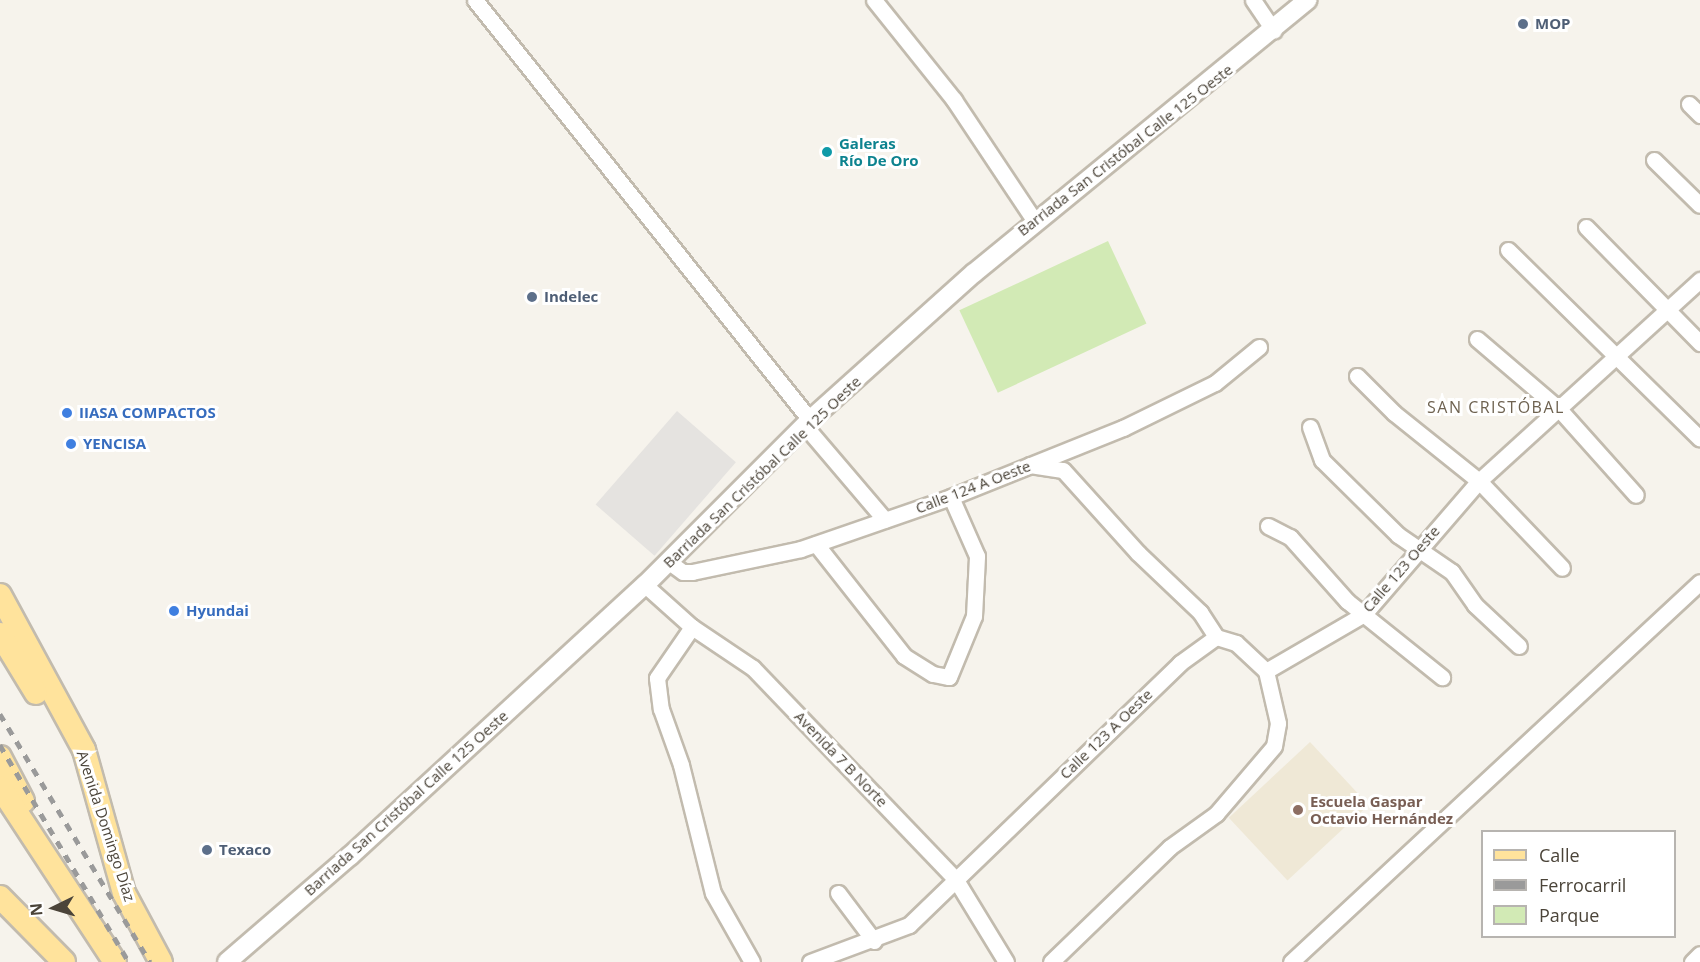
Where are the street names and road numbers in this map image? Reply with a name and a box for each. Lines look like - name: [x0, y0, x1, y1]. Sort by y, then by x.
- street label: Barriada San Cristóbal Calle 125 Oeste: [1014, 60, 1236, 240]
- street label: Barriada San Cristóbal Calle 125 Oeste: [659, 372, 865, 572]
- street label: Calle 124 A Oeste: [913, 457, 1033, 517]
- street label: Calle 123 Oeste: [1359, 522, 1443, 616]
- street label: Calle 123 A Oeste: [1056, 685, 1156, 783]
- street label: Barriada San Cristóbal Calle 125 Oeste: [300, 707, 512, 899]
- street label: Avenida 7 B Norte: [791, 707, 891, 811]
- street label: Avenida Domingo Díaz: [73, 748, 139, 904]

